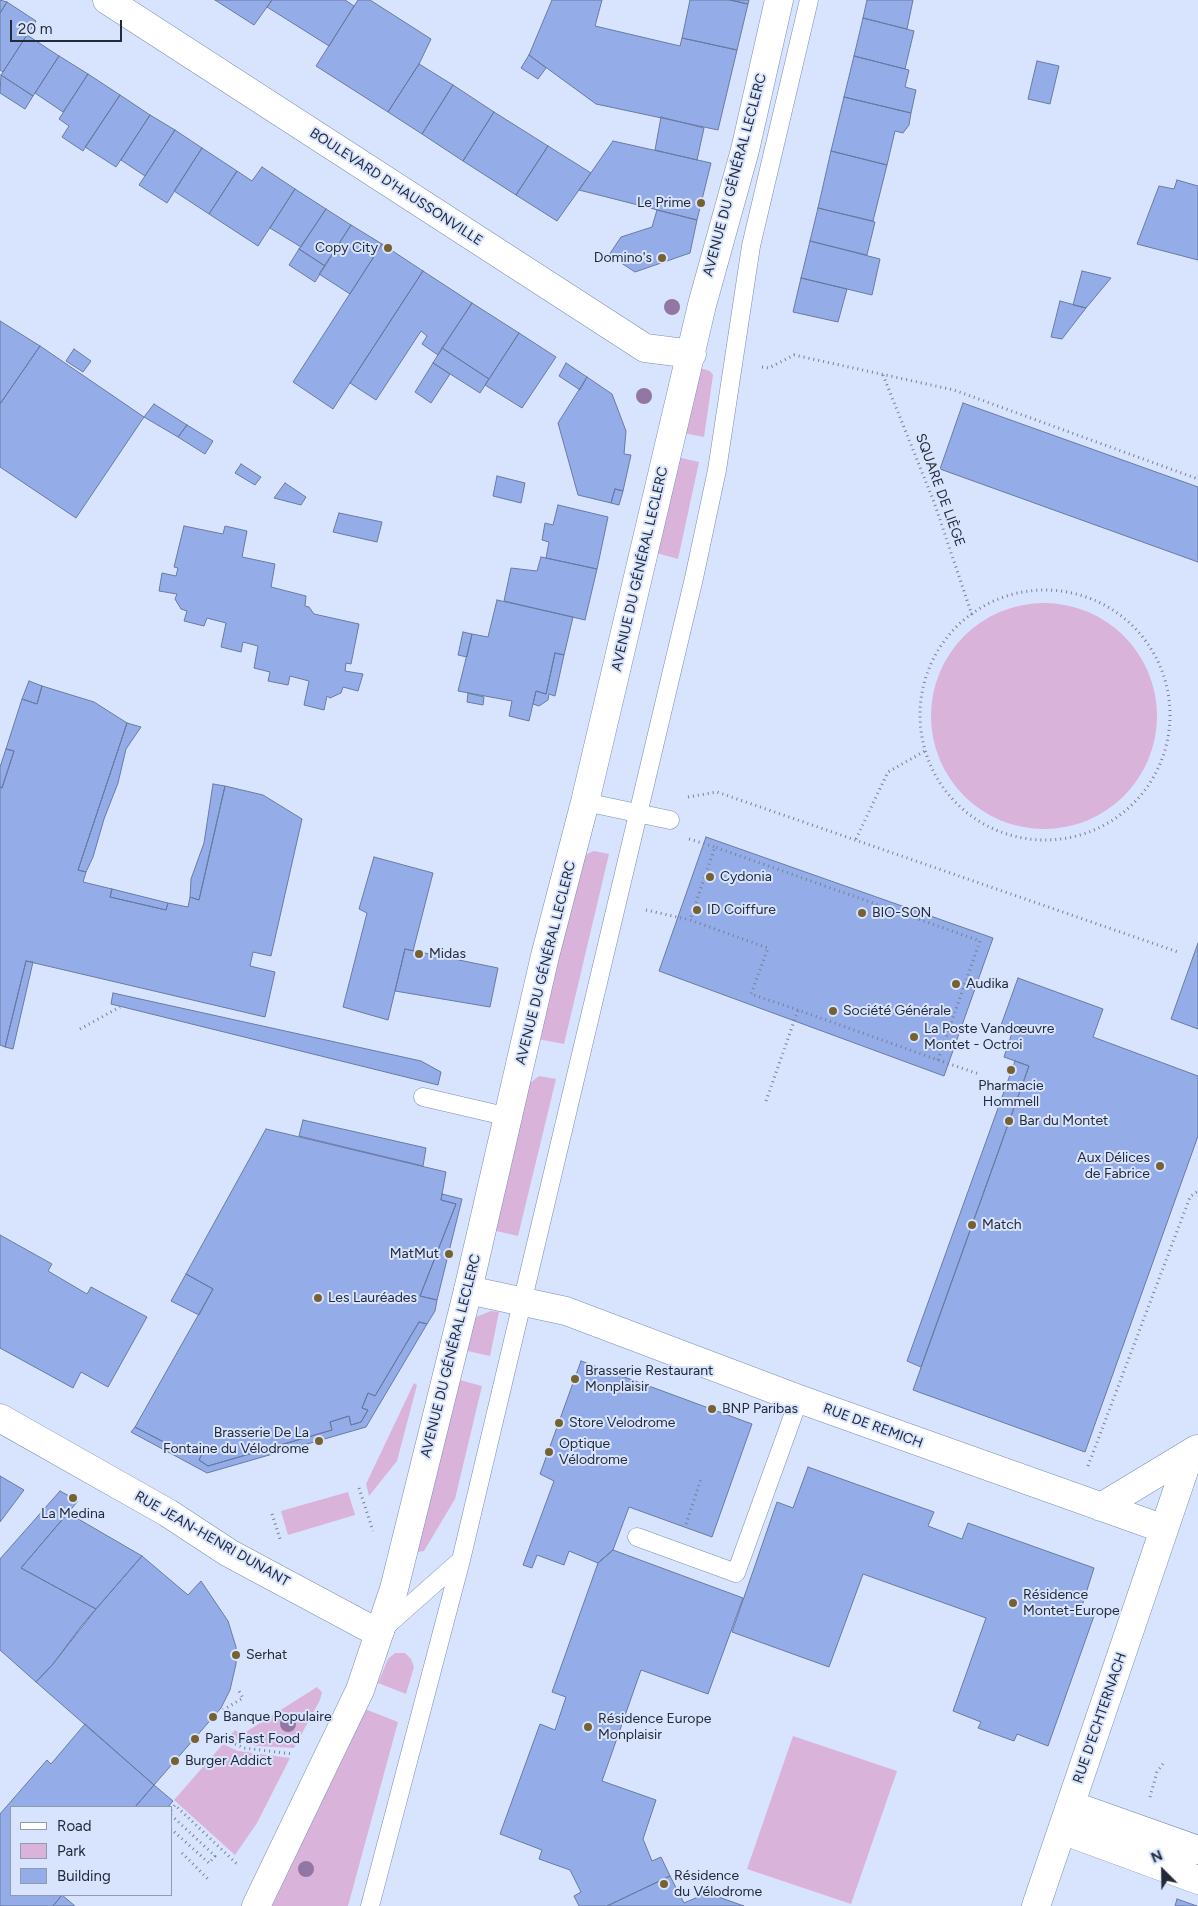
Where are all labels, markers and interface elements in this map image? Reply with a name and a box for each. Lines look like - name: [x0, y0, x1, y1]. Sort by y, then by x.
- scale bar: [12, 10, 125, 42]
- text: 20 m: [18, 20, 52, 38]
- street label: AVENUE DU GÉNÉRAL LECLERC: [700, 72, 770, 278]
- street label: BOULEVARD D'HAUSSONVILLE: [306, 125, 486, 249]
- place label: Le Prime: [637, 195, 691, 211]
- marker: Le Prime: [695, 197, 707, 209]
- place label: Copy City: [315, 240, 378, 256]
- marker: Copy City: [382, 242, 394, 254]
- place label: Domino's: [594, 250, 652, 266]
- marker: Domino's: [656, 252, 668, 264]
- street label: SQUARE DE LIÈGE: [912, 431, 968, 549]
- street label: AVENUE DU GÉNÉRAL LECLERC: [608, 465, 672, 673]
- street label: AVENUE DU GÉNÉRAL LECLERC: [513, 859, 579, 1067]
- place label: Cydonia: [720, 869, 772, 885]
- marker: Cydonia: [704, 871, 716, 883]
- place label: ID Coiffure: [707, 902, 776, 918]
- marker: ID Coiffure: [691, 904, 703, 916]
- place label: BIO-SON: [872, 905, 931, 921]
- marker: BIO-SON: [856, 907, 868, 919]
- place label: Midas: [429, 946, 466, 962]
- marker: Midas: [413, 948, 425, 960]
- place label: Audika: [966, 976, 1009, 992]
- marker: Audika: [950, 978, 962, 990]
- place label: Société Générale: [843, 1003, 951, 1019]
- marker: Société Générale: [827, 1005, 839, 1017]
- place label: La Poste Vandœuvre Montet - Octroi: [924, 1021, 1054, 1054]
- marker: La Poste Vandœuvre Montet - Octroi: [908, 1031, 920, 1043]
- marker: Pharmacie Hommell: [1005, 1064, 1017, 1076]
- place label: Pharmacie Hommell: [978, 1078, 1044, 1110]
- place label: Bar du Montet: [1019, 1113, 1108, 1129]
- marker: Bar du Montet: [1003, 1115, 1015, 1127]
- place label: Aux Délices de Fabrice: [1077, 1150, 1150, 1182]
- marker: Aux Délices de Fabrice: [1154, 1160, 1166, 1172]
- place label: Match: [982, 1217, 1022, 1233]
- marker: Match: [966, 1219, 978, 1231]
- place label: MatMut: [390, 1246, 439, 1262]
- marker: MatMut: [443, 1248, 455, 1260]
- street label: AVENUE DU GÉNÉRAL LECLERC: [418, 1252, 484, 1460]
- place label: Les Lauréades: [328, 1290, 417, 1306]
- marker: Les Lauréades: [312, 1292, 324, 1304]
- place label: Brasserie Restaurant Monplaisir: [585, 1363, 713, 1395]
- marker: Brasserie Restaurant Monplaisir: [569, 1373, 581, 1385]
- street label: RUE DE REMICH: [821, 1400, 925, 1452]
- place label: BNP Paribas: [722, 1401, 798, 1417]
- marker: BNP Paribas: [706, 1403, 718, 1415]
- place label: Store Velodrome: [569, 1415, 675, 1431]
- marker: Store Velodrome: [553, 1417, 565, 1429]
- place label: Brasserie De La Fontaine du Vélodrome: [163, 1425, 309, 1458]
- marker: Brasserie De La Fontaine du Vélodrome: [313, 1435, 325, 1447]
- place label: Optique Vélodrome: [559, 1436, 628, 1468]
- marker: Optique Vélodrome: [543, 1446, 555, 1458]
- street label: RUE JEAN-HENRI DUNANT: [132, 1488, 292, 1590]
- marker: La Medina: [67, 1492, 79, 1504]
- place label: La Medina: [41, 1506, 105, 1522]
- place label: Résidence Montet-Europe: [1023, 1587, 1120, 1620]
- marker: Résidence Montet-Europe: [1007, 1597, 1019, 1609]
- place label: Serhat: [246, 1647, 287, 1663]
- marker: Serhat: [230, 1649, 242, 1661]
- street label: RUE D'ECHTERNACH: [1070, 1650, 1130, 1786]
- place label: Banque Populaire: [223, 1709, 332, 1725]
- marker: Banque Populaire: [207, 1711, 219, 1723]
- place label: Résidence Europe Monplaisir: [598, 1711, 711, 1744]
- marker: Résidence Europe Monplaisir: [582, 1721, 594, 1733]
- place label: Paris Fast Food: [205, 1731, 300, 1747]
- marker: Paris Fast Food: [189, 1733, 201, 1745]
- place label: Burger Addict: [185, 1753, 272, 1769]
- marker: Burger Addict: [169, 1755, 181, 1767]
- legend: [10, 1806, 172, 1896]
- text: Road: [57, 1817, 92, 1835]
- text: Park: [57, 1842, 86, 1860]
- north arrow: [1138, 1846, 1188, 1896]
- text: N: [1149, 1847, 1165, 1867]
- text: Building: [57, 1867, 111, 1885]
- place label: Résidence du Vélodrome: [674, 1868, 762, 1900]
- marker: Résidence du Vélodrome: [658, 1878, 670, 1890]

